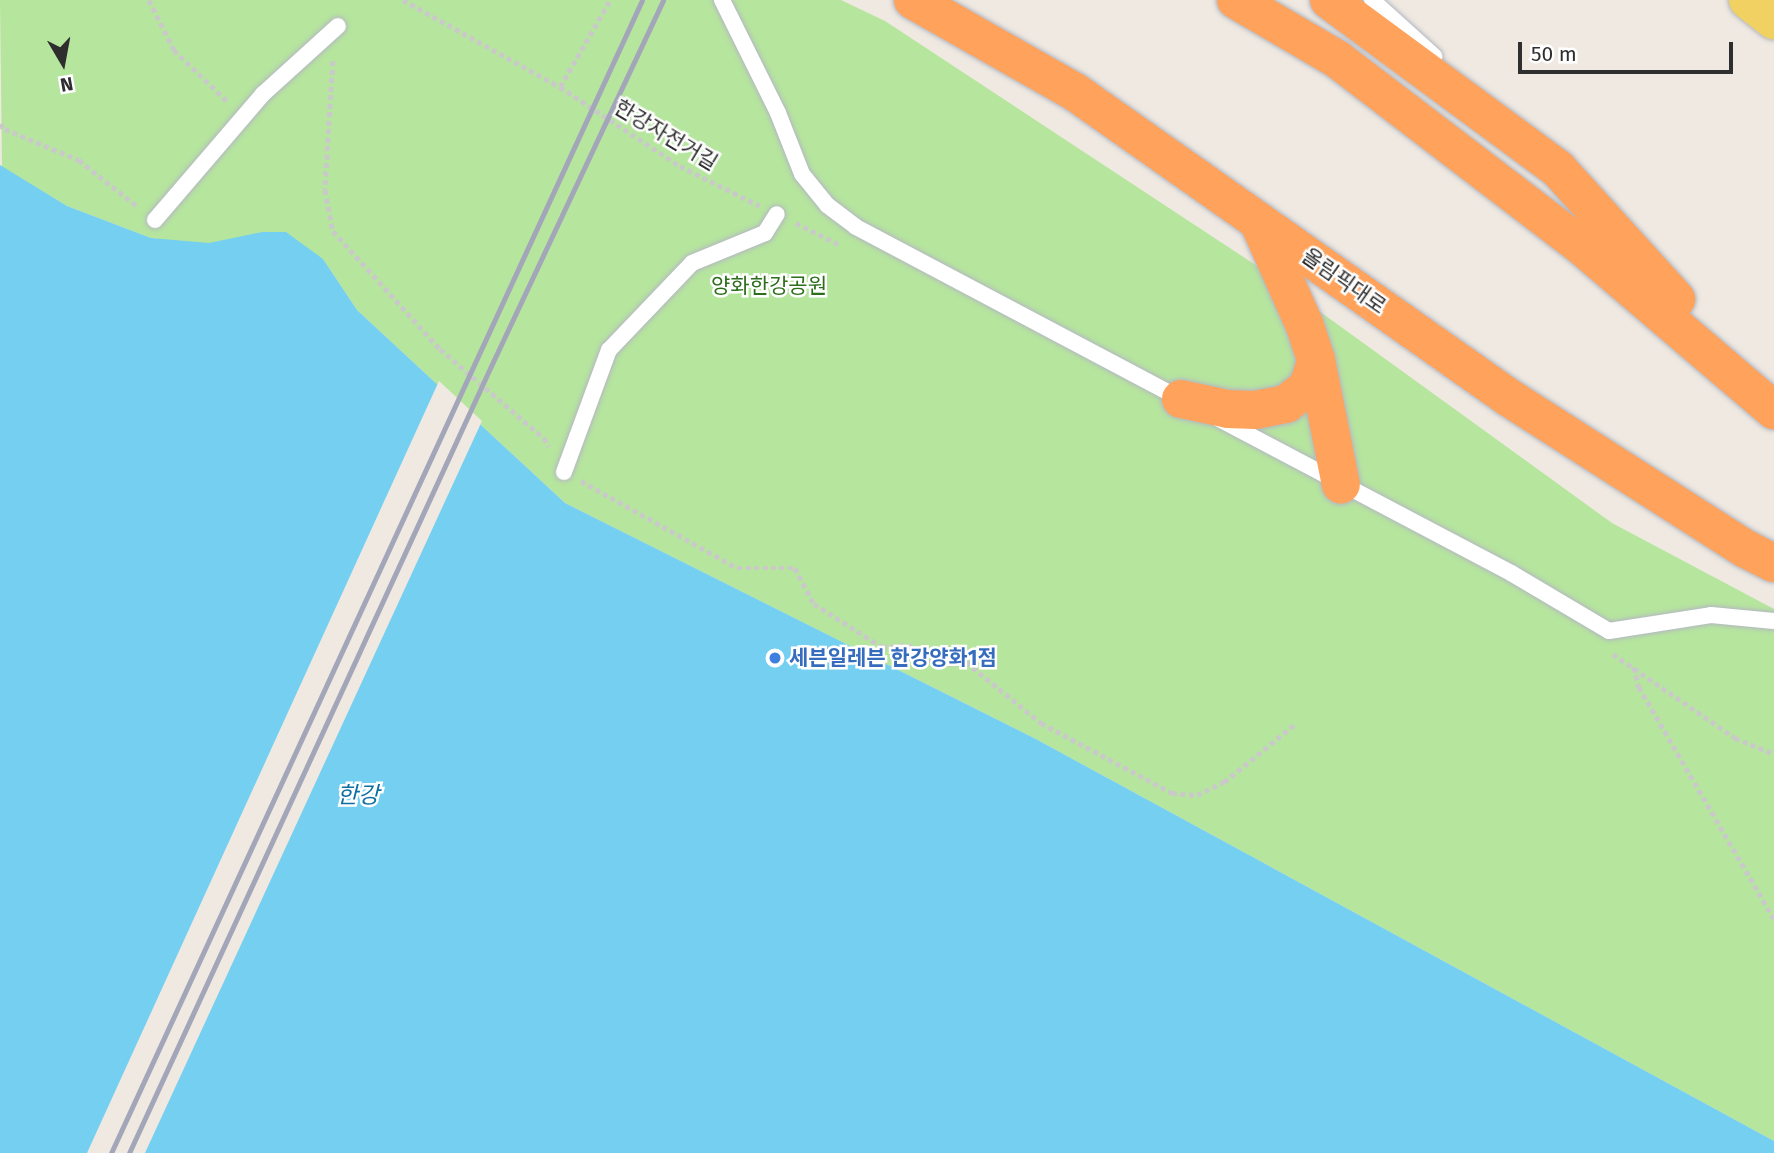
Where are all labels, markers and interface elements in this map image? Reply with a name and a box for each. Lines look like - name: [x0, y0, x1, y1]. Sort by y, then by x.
- north arrow: [28, 28, 98, 98]
- scale bar: [1522, 28, 1737, 72]
- text: 50 m: [1531, 41, 1577, 67]
- text: N: [59, 72, 75, 97]
- street label: 한강자전거길: [610, 94, 722, 176]
- street label: 올림픽대로: [1297, 243, 1391, 319]
- park label: 양화한강공원: [711, 273, 827, 299]
- place label: 세븐일레븐 한강양화1점: [789, 645, 997, 671]
- marker: 세븐일레븐 한강양화1점: [767, 650, 783, 666]
- water label: 한강: [337, 781, 379, 809]

